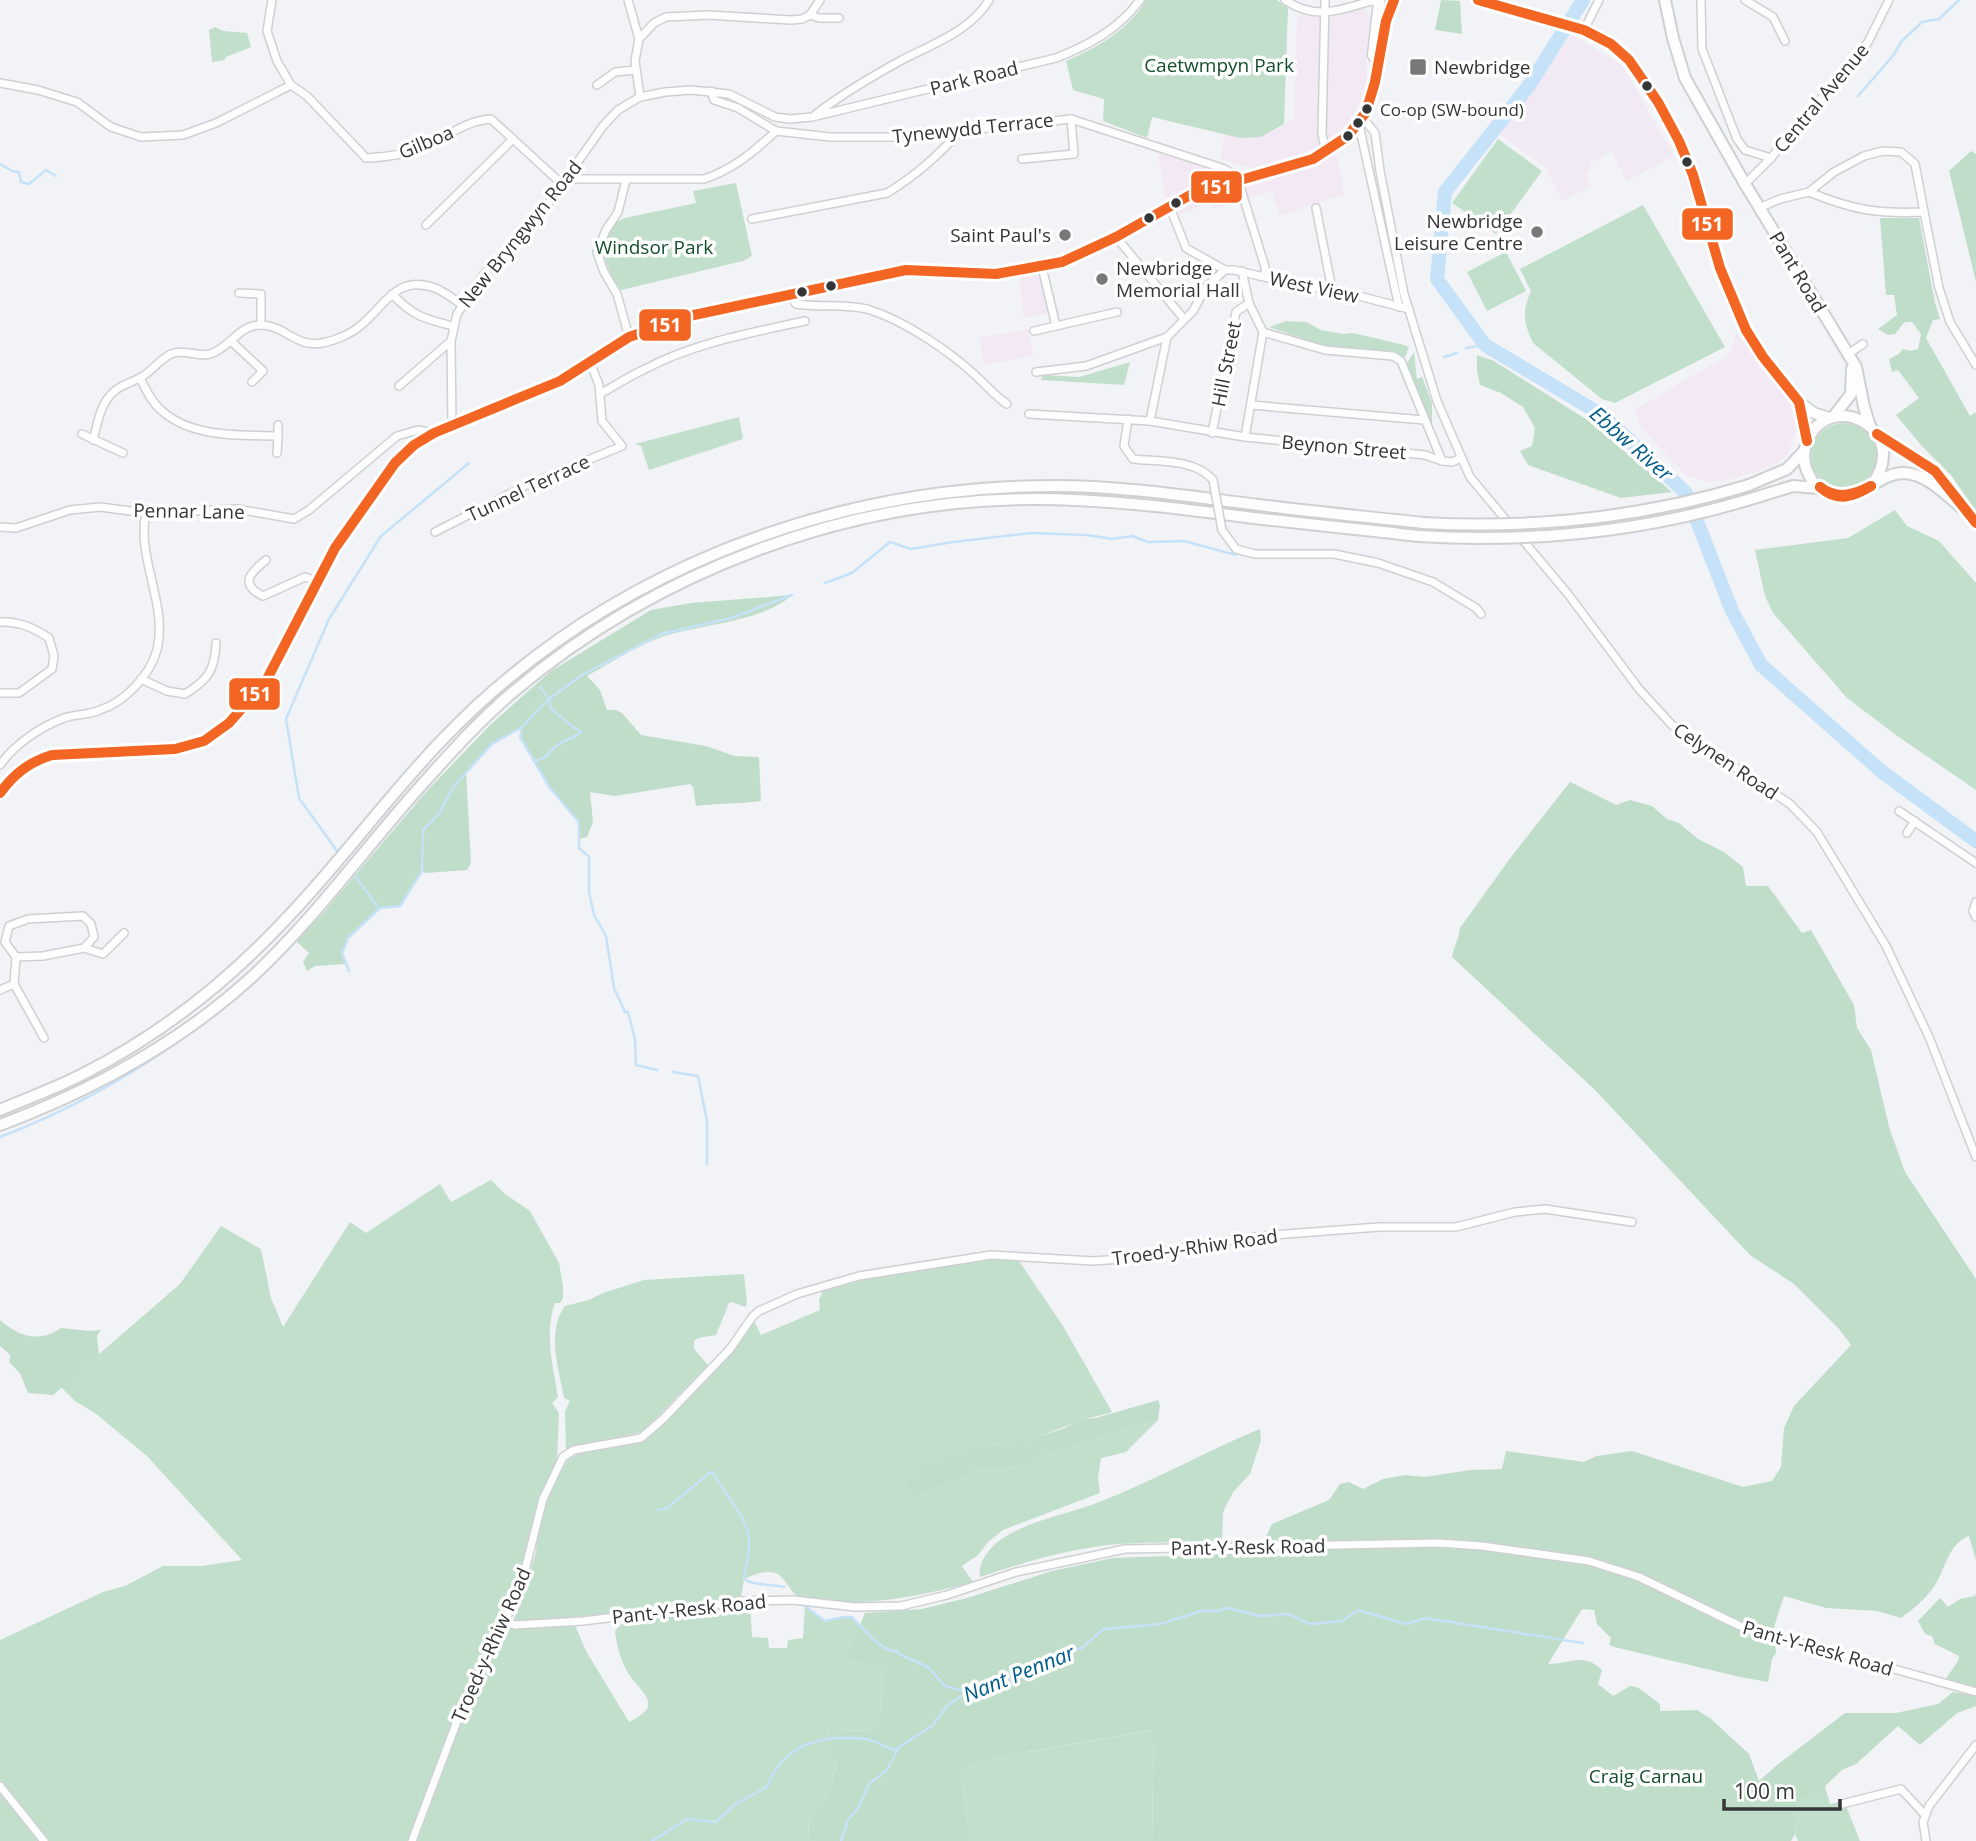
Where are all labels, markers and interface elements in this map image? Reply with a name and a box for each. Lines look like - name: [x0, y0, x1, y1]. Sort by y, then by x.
- street label: Central Avenue: [1768, 38, 1874, 158]
- park label: Caetwmpyn Park: [1144, 52, 1294, 78]
- street label: Park Road: [927, 54, 1021, 102]
- place label: Newbridge: [1434, 54, 1531, 80]
- marker: Newbridge: [1408, 57, 1428, 77]
- unlabelled marker: [1640, 79, 1654, 93]
- place label: Co-op (SW-bound): [1380, 98, 1524, 121]
- marker: Co-op (SW-bound): [1360, 102, 1374, 116]
- street label: Tynewydd Terrace: [891, 107, 1055, 149]
- unlabelled marker: [1351, 116, 1365, 130]
- street label: Gilboa: [395, 119, 457, 165]
- unlabelled marker: [1341, 129, 1355, 143]
- street label: New Bryngwyn Road: [453, 155, 587, 313]
- unlabelled marker: [1680, 155, 1694, 169]
- line badge: 151: [1190, 170, 1243, 204]
- text: 151: [1200, 174, 1232, 200]
- unlabelled marker: [1169, 196, 1183, 210]
- line badge: 151: [1681, 207, 1734, 241]
- place label: Newbridge Leisure Centre: [1394, 208, 1523, 256]
- unlabelled marker: [1142, 211, 1156, 225]
- text: 151: [1691, 211, 1723, 237]
- place label: Saint Paul's: [950, 222, 1051, 248]
- marker: Newbridge Leisure Centre: [1529, 224, 1545, 240]
- street label: Pant Road: [1764, 226, 1832, 318]
- marker: Saint Paul's: [1057, 227, 1073, 243]
- park label: Windsor Park: [595, 234, 713, 260]
- place label: Newbridge Memorial Hall: [1116, 255, 1240, 303]
- street label: West View: [1267, 265, 1361, 309]
- marker: Newbridge Memorial Hall: [1094, 271, 1110, 287]
- unlabelled marker: [824, 279, 838, 293]
- unlabelled marker: [795, 285, 809, 299]
- line badge: 151: [638, 308, 692, 342]
- text: 151: [649, 312, 681, 338]
- street label: Hill Street: [1205, 319, 1247, 409]
- water label: Ebbw River: [1584, 399, 1680, 488]
- street label: Beynon Street: [1281, 429, 1408, 465]
- street label: Tunnel Terrace: [462, 448, 594, 528]
- street label: Pennar Lane: [133, 497, 245, 525]
- line badge: 151: [228, 677, 281, 711]
- text: 151: [239, 681, 271, 707]
- street label: Celynen Road: [1668, 716, 1784, 806]
- street label: Troed-y-Rhiw Road: [1111, 1223, 1279, 1271]
- street label: Pant-Y-Resk Road: [1170, 1533, 1326, 1561]
- street label: Troed-y-Rhiw Road: [445, 1563, 537, 1727]
- street label: Pant-Y-Resk Road: [611, 1588, 767, 1630]
- street label: Pant-Y-Resk Road: [1740, 1614, 1896, 1682]
- water label: Nant Pennar: [959, 1638, 1079, 1708]
- park label: Craig Carnau: [1589, 1763, 1703, 1789]
- scale bar: [1724, 1768, 1840, 1812]
- text: 100 m: [1734, 1777, 1795, 1805]

